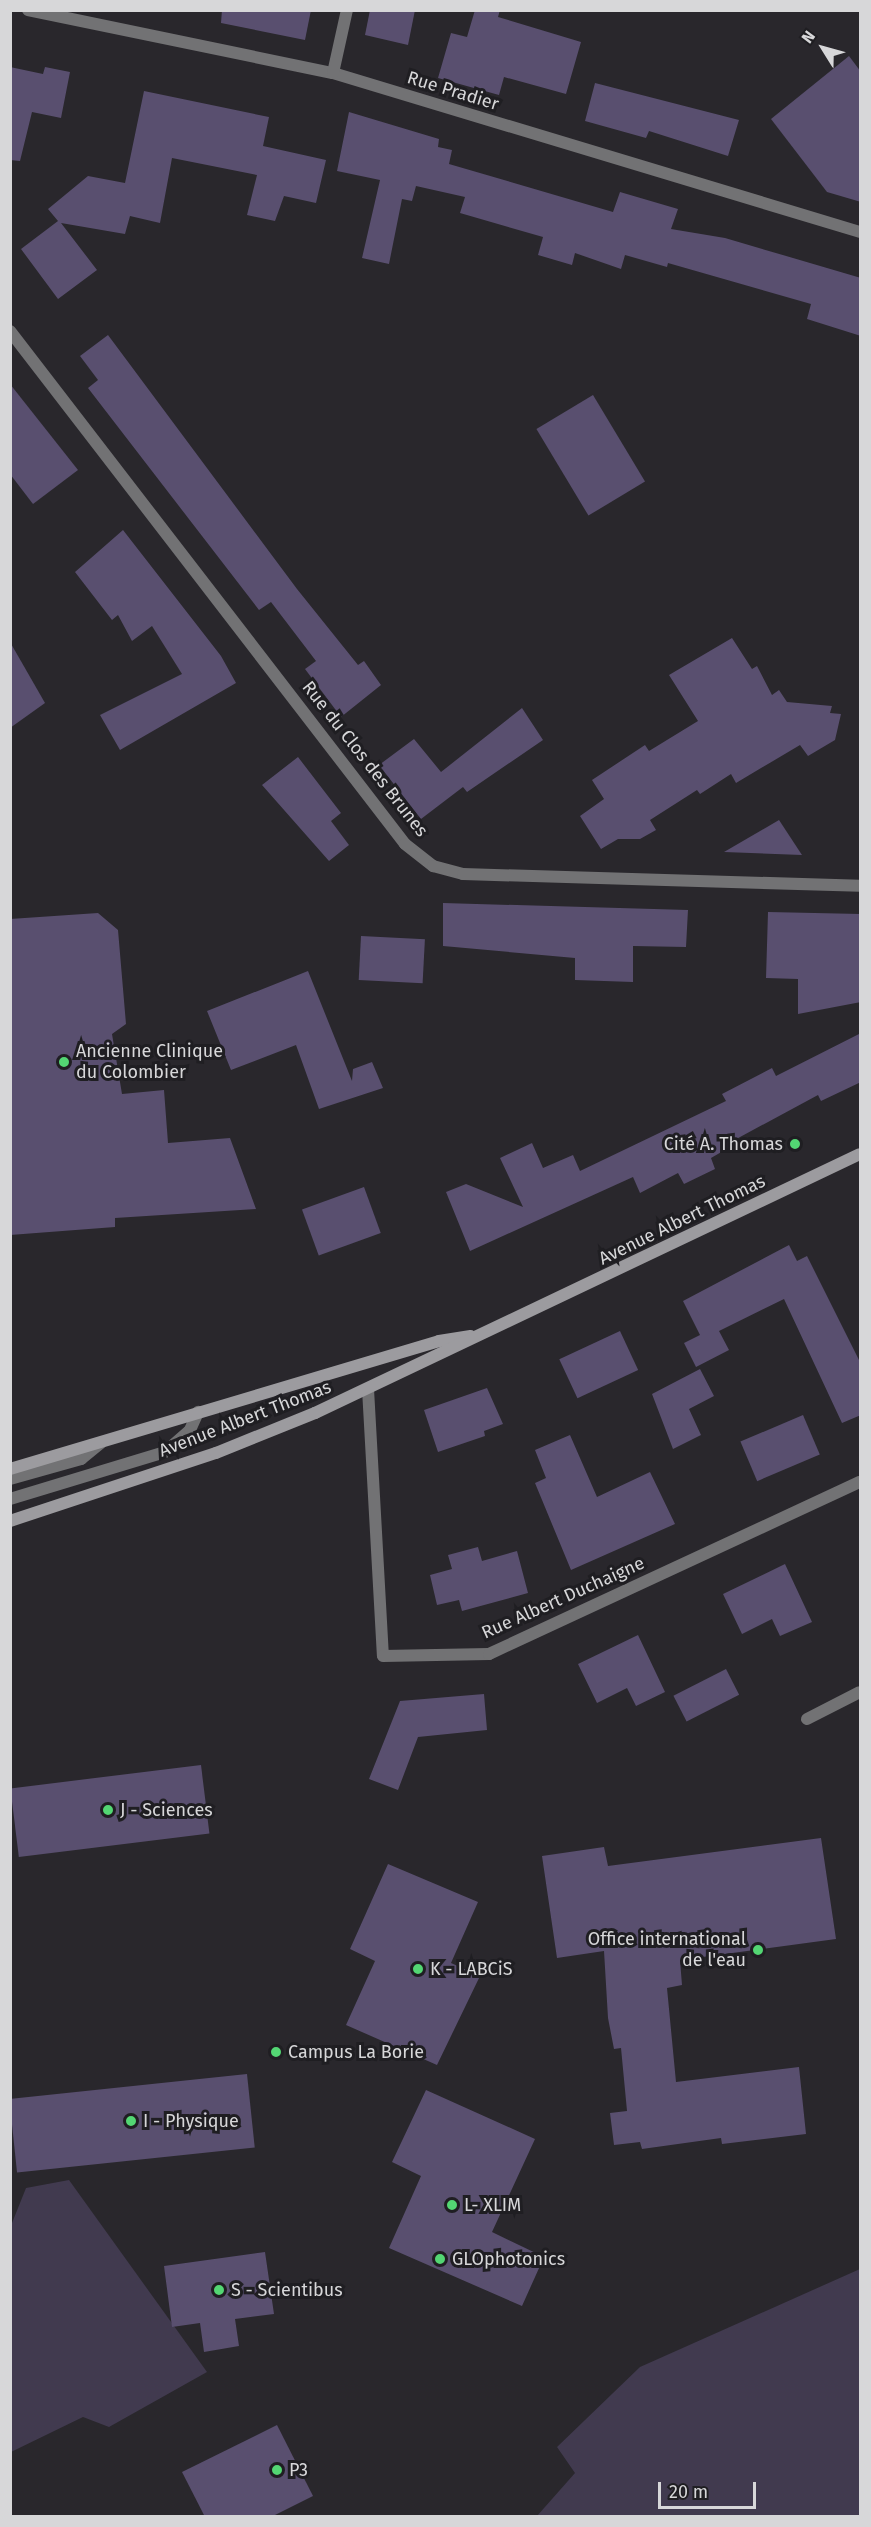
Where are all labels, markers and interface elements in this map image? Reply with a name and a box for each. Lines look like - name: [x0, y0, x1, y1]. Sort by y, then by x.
- north arrow: [793, 18, 853, 78]
- text: N: [797, 27, 819, 47]
- street label: Rue Pradier: [405, 67, 501, 115]
- street label: Rue du Clos des Brunes: [298, 677, 432, 841]
- place label: Ancienne Clinique du Colombier: [76, 1041, 223, 1084]
- marker: Ancienne Clinique du Colombier: [57, 1055, 71, 1069]
- place label: Cité A. Thomas: [664, 1133, 783, 1155]
- marker: Cité A. Thomas: [788, 1137, 802, 1151]
- street label: Avenue Albert Thomas: [595, 1170, 769, 1270]
- street label: Avenue Albert Thomas: [156, 1376, 334, 1462]
- street label: Rue Albert Duchaigne: [478, 1552, 648, 1644]
- place label: J - Sciences: [120, 1799, 213, 1821]
- marker: J - Sciences: [101, 1803, 115, 1817]
- place label: Office international de l'eau: [588, 1929, 746, 1972]
- marker: Office international de l'eau: [751, 1943, 765, 1957]
- place label: K - LABCiS: [430, 1958, 513, 1980]
- marker: K - LABCiS: [411, 1962, 425, 1976]
- place label: Campus La Borie: [288, 2041, 424, 2063]
- marker: Campus La Borie: [269, 2045, 283, 2059]
- place label: I - Physique: [143, 2110, 239, 2132]
- marker: I - Physique: [124, 2114, 138, 2128]
- place label: L- XLIM: [464, 2194, 521, 2216]
- marker: L- XLIM: [445, 2198, 459, 2212]
- place label: GLOphotonics: [452, 2248, 565, 2270]
- marker: GLOphotonics: [433, 2252, 447, 2266]
- place label: S - Scientibus: [231, 2279, 343, 2301]
- marker: S - Scientibus: [212, 2283, 226, 2297]
- place label: P3: [289, 2459, 308, 2481]
- marker: P3: [270, 2463, 284, 2477]
- scale bar: [661, 2470, 758, 2508]
- text: 20 m: [669, 2481, 708, 2503]

